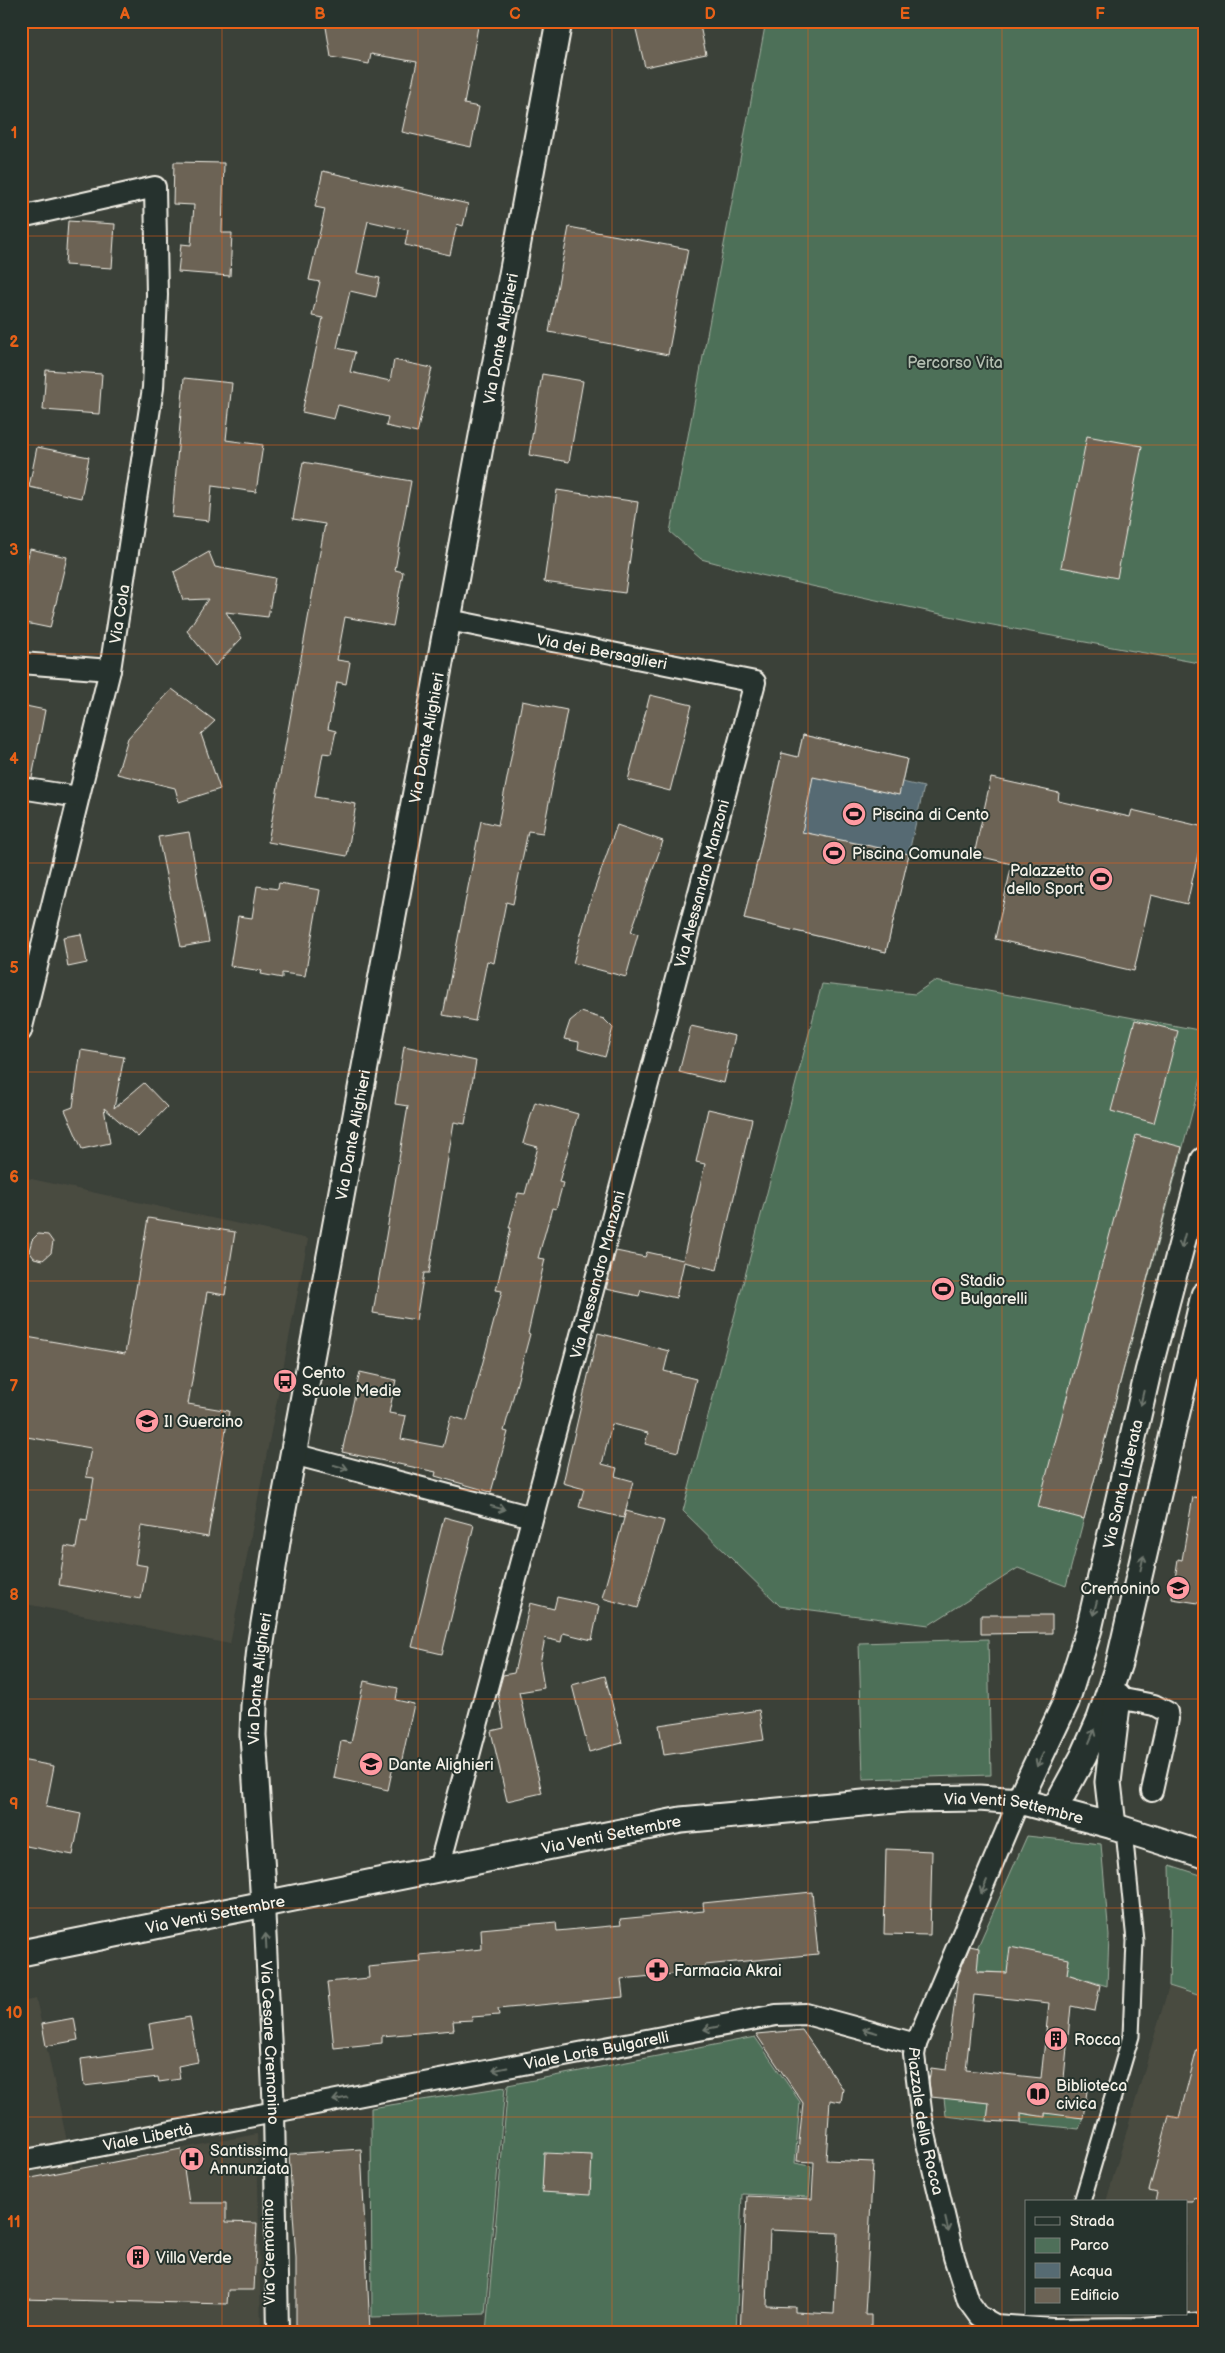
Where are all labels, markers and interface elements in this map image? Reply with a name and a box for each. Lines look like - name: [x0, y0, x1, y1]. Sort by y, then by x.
- text: A: [119, 5, 130, 24]
- text: B: [314, 5, 326, 24]
- text: C: [509, 5, 521, 24]
- text: D: [704, 5, 716, 24]
- text: E: [900, 5, 910, 24]
- text: F: [1095, 5, 1105, 24]
- text: 1: [11, 124, 17, 143]
- street label: Via Dante Alighieri: [480, 272, 523, 406]
- text: 2: [9, 333, 19, 352]
- park label: Percorso Vita: [907, 354, 1003, 373]
- text: 3: [9, 541, 19, 560]
- street label: Via Cola: [106, 583, 135, 645]
- street label: Via dei Bersaglieri: [535, 631, 669, 674]
- street label: Via Dante Alighieri: [406, 671, 449, 805]
- text: 4: [9, 750, 19, 769]
- street label: Via Alessandro Manzoni: [671, 798, 734, 970]
- sports icon: Piscina di Cento: [841, 801, 867, 827]
- place label: Piscina di Cento: [872, 806, 989, 825]
- sports icon: Piscina Comunale: [821, 840, 847, 866]
- place label: Piscina Comunale: [852, 845, 982, 864]
- place label: Palazzetto dello Sport: [1006, 862, 1084, 899]
- sports icon: Palazzetto dello Sport: [1088, 866, 1114, 892]
- text: 5: [9, 959, 19, 978]
- street label: Via Dante Alighieri: [332, 1068, 375, 1202]
- text: 6: [9, 1168, 19, 1187]
- street label: Via Alessandro Manzoni: [567, 1189, 630, 1361]
- one-way arrow: [1177, 1232, 1187, 1248]
- place label: Stadio Bulgarelli: [960, 1272, 1027, 1309]
- sports icon: Stadio Bulgarelli: [930, 1276, 956, 1302]
- place label: Cento Scuole Medie: [302, 1364, 402, 1401]
- bus stop icon: Cento Scuole Medie: [272, 1368, 298, 1394]
- text: 7: [10, 1377, 19, 1396]
- one-way arrow: [1137, 1390, 1146, 1406]
- school or university icon: Il Guercino: [134, 1408, 160, 1434]
- place label: Il Guercino: [164, 1413, 243, 1432]
- street label: Via Santa Liberata: [1100, 1418, 1148, 1551]
- one-way arrow: [332, 1463, 348, 1472]
- one-way arrow: [489, 1504, 505, 1513]
- one-way arrow: [1137, 1555, 1147, 1571]
- school or university icon: Cremonino: [1165, 1575, 1191, 1601]
- place label: Cremonino: [1080, 1580, 1160, 1599]
- text: 8: [9, 1586, 19, 1605]
- one-way arrow: [1090, 1599, 1099, 1615]
- street label: Via Dante Alighieri: [245, 1611, 277, 1745]
- one-way arrow: [1089, 1728, 1098, 1743]
- school or university icon: Dante Alighieri: [358, 1751, 384, 1777]
- one-way arrow: [1035, 1752, 1044, 1767]
- place label: Dante Alighieri: [388, 1756, 494, 1775]
- street label: Via Venti Settembre: [944, 1790, 1086, 1829]
- text: 9: [9, 1795, 19, 1814]
- street label: Via Venti Settembre: [540, 1812, 683, 1859]
- one-way arrow: [978, 1879, 988, 1894]
- street label: Via Venti Settembre: [144, 1892, 287, 1939]
- one-way arrow: [261, 1933, 270, 1949]
- pharmacy icon: Farmacia Akrai: [644, 1957, 670, 1983]
- street label: Via Cesare Cremonino: [256, 1961, 282, 2125]
- place label: Farmacia Akrai: [674, 1962, 782, 1981]
- text: 10: [6, 2004, 22, 2023]
- one-way arrow: [703, 2024, 719, 2034]
- one-way arrow: [862, 2026, 878, 2036]
- building icon: Rocca: [1043, 2026, 1069, 2052]
- street label: Viale Loris Bulgarelli: [523, 2028, 671, 2075]
- place label: Rocca: [1074, 2031, 1121, 2050]
- street label: Piazzale della Rocca: [903, 2045, 947, 2197]
- one-way arrow: [492, 2064, 508, 2074]
- place label: Biblioteca civica: [1056, 2077, 1127, 2114]
- library icon: Biblioteca civica: [1025, 2081, 1051, 2107]
- one-way arrow: [332, 2095, 348, 2105]
- street label: Viale Libertà: [101, 2120, 194, 2156]
- place label: Santissima Annunziata: [210, 2142, 290, 2179]
- hospital icon: Santissima Annunziata: [179, 2146, 205, 2172]
- street label: Via Cremonino: [259, 2199, 280, 2305]
- legend: [1025, 2200, 1188, 2316]
- text: Strada: [1070, 2212, 1114, 2231]
- text: 11: [7, 2213, 21, 2232]
- one-way arrow: [943, 2216, 952, 2232]
- text: Parco: [1070, 2236, 1109, 2255]
- building icon: Villa Verde: [125, 2244, 151, 2270]
- place label: Villa Verde: [156, 2249, 232, 2268]
- text: Acqua: [1070, 2262, 1112, 2281]
- text: Edificio: [1070, 2286, 1119, 2305]

